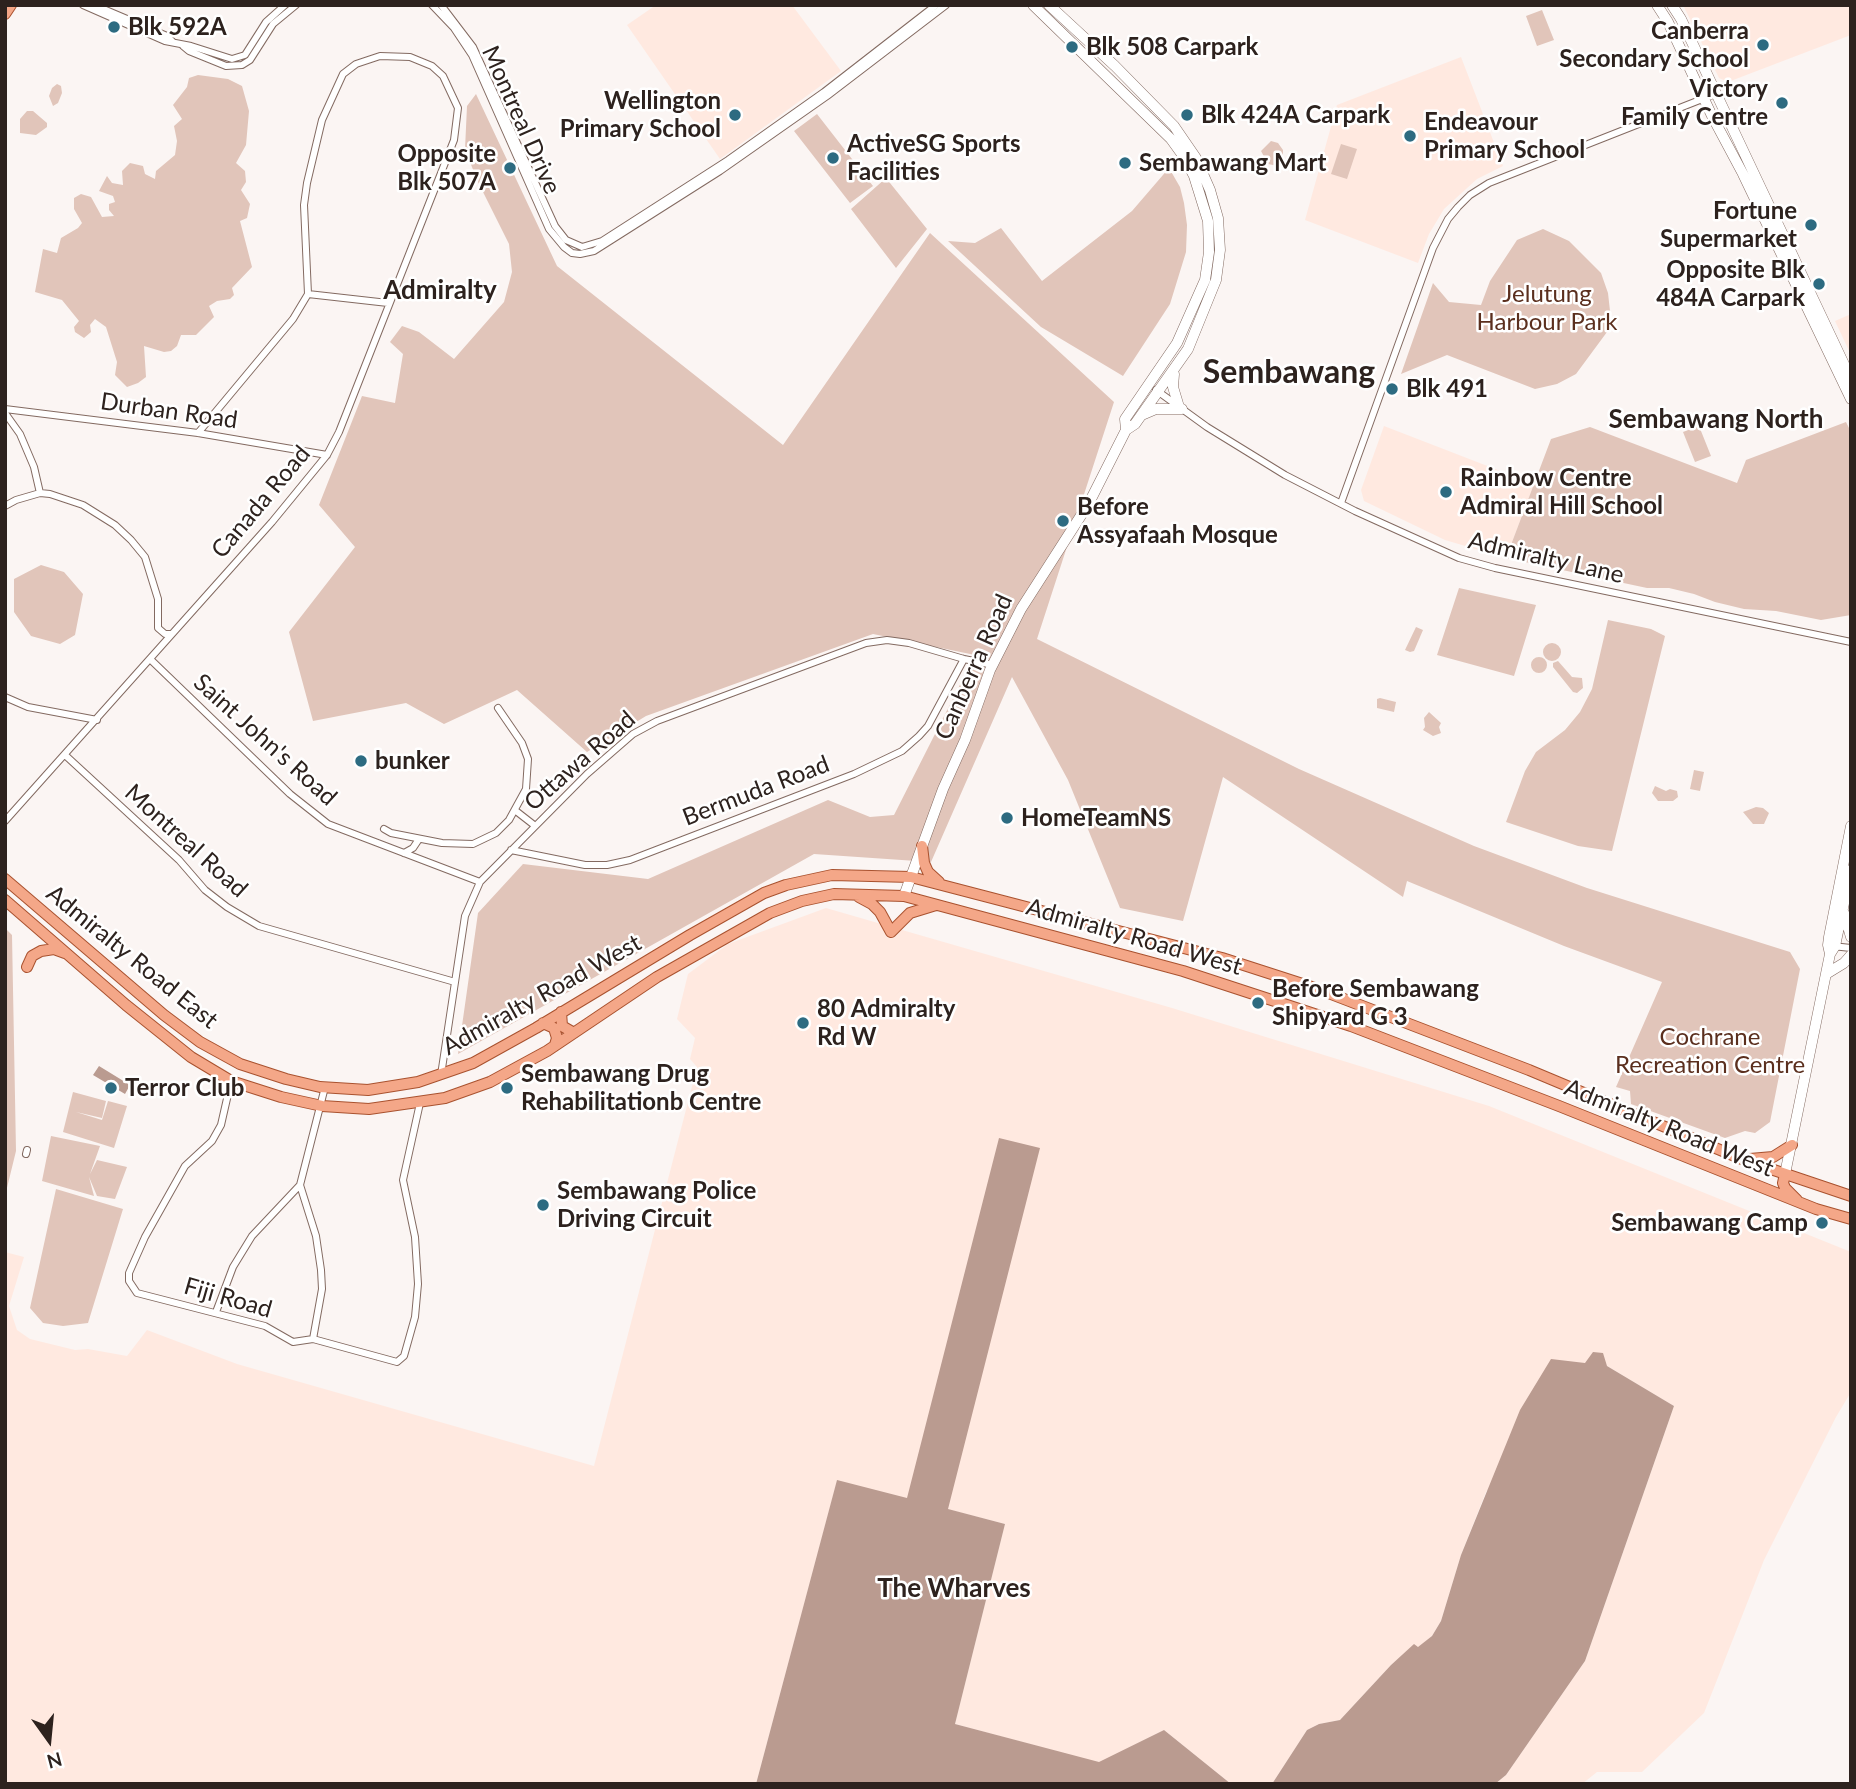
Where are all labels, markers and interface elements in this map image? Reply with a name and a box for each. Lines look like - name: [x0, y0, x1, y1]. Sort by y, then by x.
- place label: Blk 592A: [128, 13, 227, 41]
- place label: Canberra Secondary School: [1559, 17, 1749, 73]
- marker: Blk 592A: [106, 19, 122, 35]
- place label: Blk 508 Carpark: [1086, 33, 1258, 61]
- marker: Canberra Secondary School: [1755, 37, 1771, 53]
- marker: Blk 508 Carpark: [1064, 39, 1080, 55]
- street label: Montreal Drive: [475, 41, 567, 199]
- place label: Victory Family Centre: [1621, 75, 1768, 131]
- place label: Wellington Primary School: [560, 87, 721, 143]
- marker: Victory Family Centre: [1774, 95, 1790, 111]
- place label: Blk 424A Carpark: [1201, 101, 1390, 129]
- marker: Wellington Primary School: [727, 107, 743, 123]
- marker: Blk 424A Carpark: [1179, 107, 1195, 123]
- place label: Endeavour Primary School: [1424, 108, 1585, 164]
- marker: Endeavour Primary School: [1402, 128, 1418, 144]
- place label: ActiveSG Sports Facilities: [847, 130, 1020, 186]
- place label: Opposite Blk 507A: [397, 140, 496, 196]
- place label: Sembawang Mart: [1139, 149, 1326, 177]
- marker: ActiveSG Sports Facilities: [825, 150, 841, 166]
- marker: Sembawang Mart: [1117, 155, 1133, 171]
- marker: Opposite Blk 507A: [502, 160, 518, 176]
- place label: Fortune Supermarket: [1660, 197, 1797, 253]
- marker: Fortune Supermarket: [1803, 217, 1819, 233]
- place label: Opposite Blk 484A Carpark: [1656, 256, 1805, 312]
- district label: Admiralty: [383, 275, 497, 307]
- marker: Opposite Blk 484A Carpark: [1811, 276, 1827, 292]
- park label: Jelutung Harbour Park: [1477, 280, 1617, 336]
- district label: Sembawang: [1203, 354, 1375, 392]
- place label: Blk 491: [1406, 375, 1488, 403]
- marker: Blk 491: [1384, 381, 1400, 397]
- street label: Durban Road: [99, 387, 239, 435]
- district label: Sembawang North: [1609, 404, 1823, 436]
- street label: Canada Road: [206, 440, 316, 564]
- place label: Rainbow Centre Admiral Hill School: [1460, 464, 1663, 520]
- marker: Rainbow Centre Admiral Hill School: [1438, 484, 1454, 500]
- place label: Before Assyafaah Mosque: [1077, 493, 1278, 549]
- marker: Before Assyafaah Mosque: [1055, 513, 1071, 529]
- street label: Admiralty Lane: [1466, 526, 1626, 590]
- street label: Canberra Road: [929, 590, 1019, 744]
- street label: Saint John's Road: [187, 668, 343, 812]
- street label: Ottawa Road: [519, 705, 641, 817]
- place label: bunker: [375, 747, 450, 775]
- street label: Bermuda Road: [679, 750, 833, 832]
- marker: bunker: [353, 753, 369, 769]
- street label: Montreal Road: [119, 778, 253, 904]
- place label: HomeTeamNS: [1021, 804, 1171, 832]
- marker: HomeTeamNS: [999, 810, 1015, 826]
- street label: Admiralty Road East: [40, 879, 224, 1035]
- street label: Admiralty Road West: [1023, 892, 1245, 982]
- street label: Admiralty Road West: [438, 928, 646, 1062]
- place label: Before Sembawang Shipyard G 3: [1272, 975, 1479, 1031]
- place label: 80 Admiralty Rd W: [817, 995, 955, 1051]
- marker: Before Sembawang Shipyard G 3: [1250, 995, 1266, 1011]
- marker: 80 Admiralty Rd W: [795, 1015, 811, 1031]
- park label: Cochrane Recreation Centre: [1615, 1023, 1805, 1079]
- place label: Sembawang Drug Rehabilitationb Centre: [521, 1060, 761, 1116]
- street label: Admiralty Road West: [1560, 1073, 1778, 1183]
- place label: Terror Club: [125, 1074, 244, 1102]
- marker: Terror Club: [103, 1080, 119, 1096]
- marker: Sembawang Drug Rehabilitationb Centre: [499, 1080, 515, 1096]
- place label: Sembawang Police Driving Circuit: [557, 1177, 756, 1233]
- marker: Sembawang Police Driving Circuit: [535, 1197, 551, 1213]
- place label: Sembawang Camp: [1611, 1209, 1808, 1237]
- marker: Sembawang Camp: [1814, 1215, 1830, 1231]
- street label: Fiji Road: [181, 1272, 275, 1324]
- district label: The Wharves: [877, 1573, 1031, 1605]
- north arrow: [14, 1705, 84, 1775]
- text: N: [45, 1748, 65, 1774]

